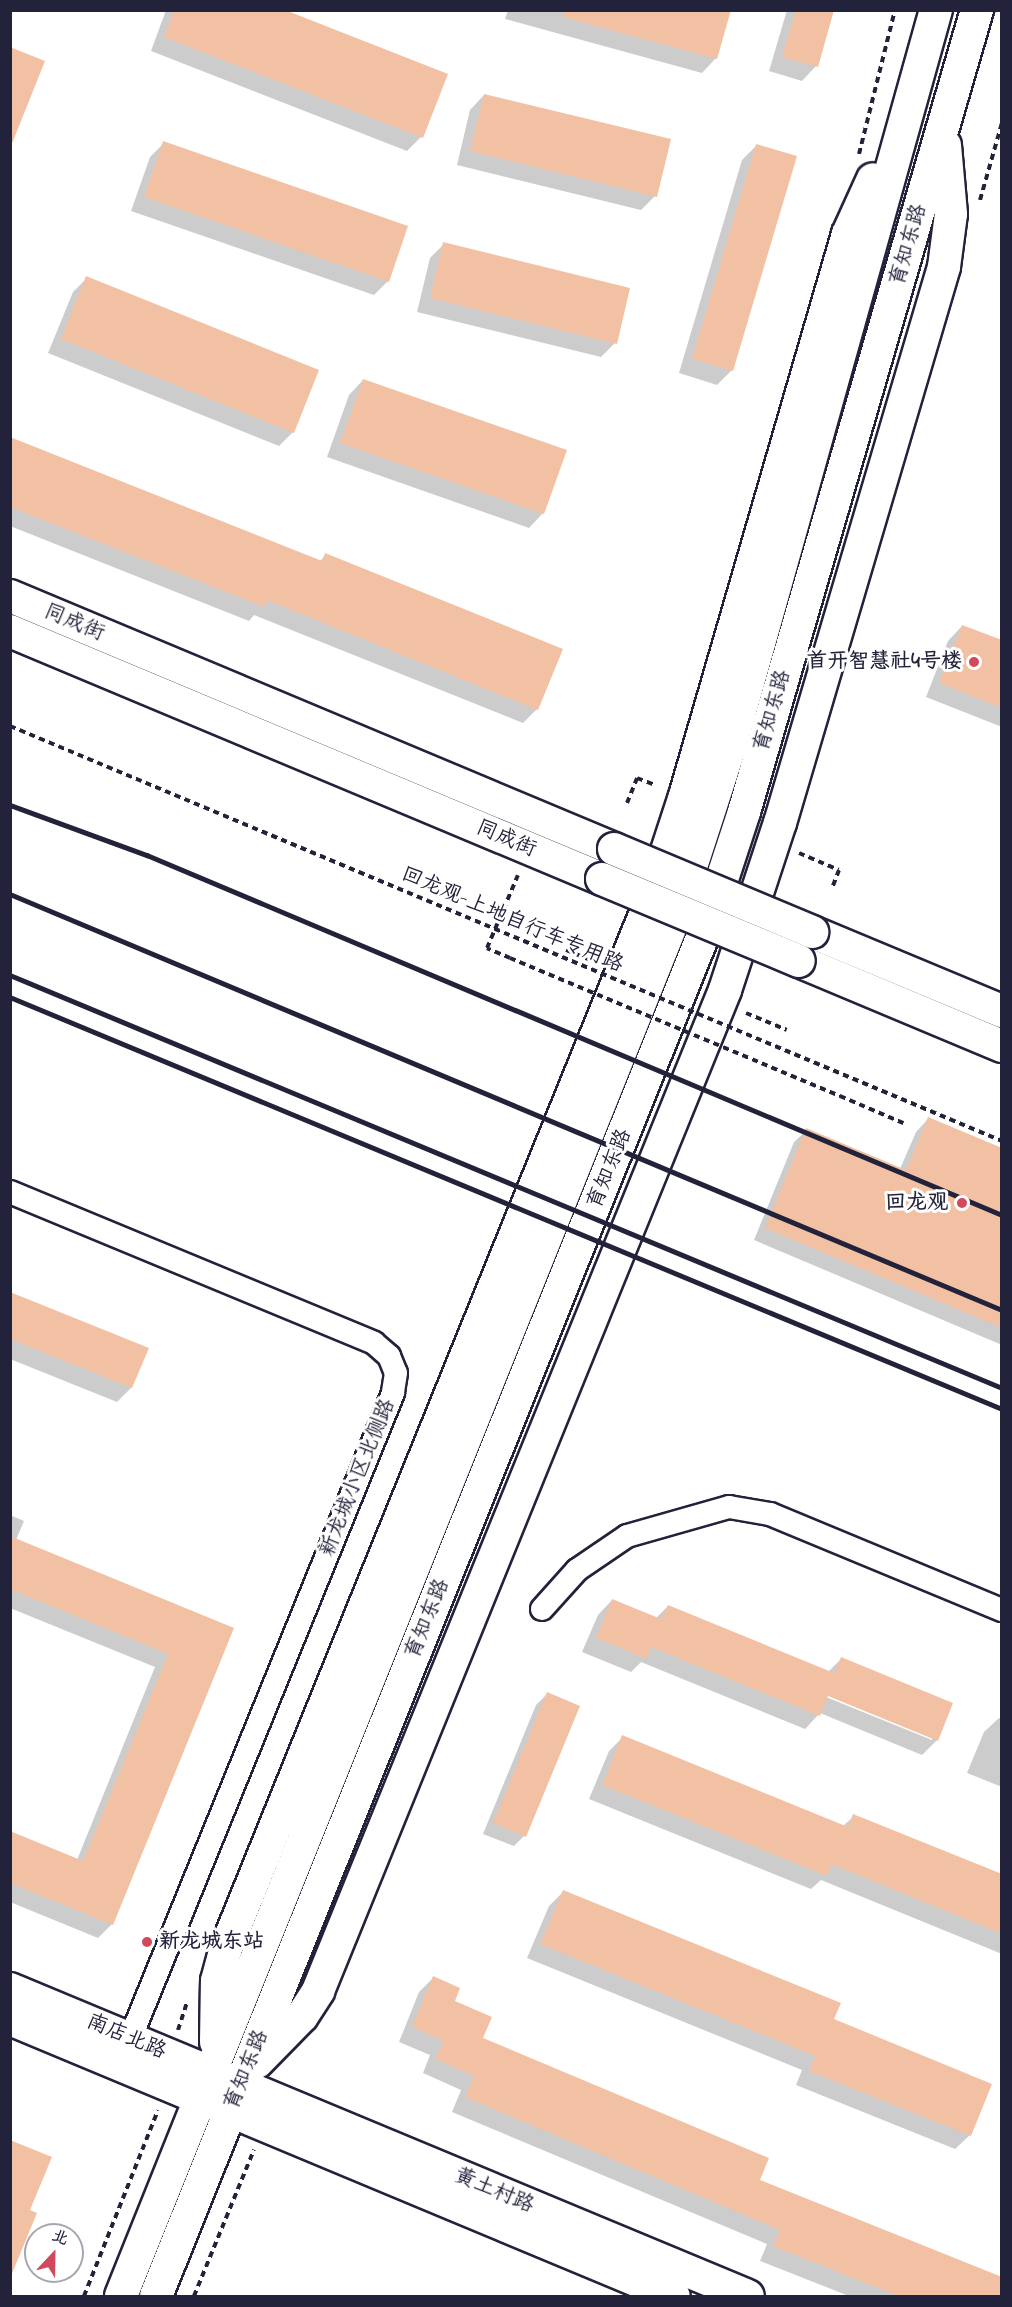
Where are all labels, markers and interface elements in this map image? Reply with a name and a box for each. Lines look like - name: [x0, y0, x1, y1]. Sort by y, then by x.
- street label: 育知东路: [885, 201, 933, 289]
- street label: 同成街: [40, 599, 108, 647]
- place label: 首开智慧社4号楼: [806, 649, 962, 675]
- marker: 首开智慧社4号楼: [967, 655, 981, 669]
- street label: 育知东路: [749, 667, 797, 755]
- street label: 同成街: [472, 815, 540, 863]
- street label: 回龙观-上地自行车专用路: [397, 862, 627, 978]
- street label: 育知东路: [583, 1125, 637, 1213]
- place label: 回龙观: [885, 1190, 948, 1216]
- marker: 回龙观: [953, 1194, 971, 1212]
- street label: 新龙城小区北侧路: [315, 1395, 401, 1561]
- street label: 育知东路: [401, 1575, 455, 1663]
- place label: 新龙城东站: [159, 1929, 264, 1955]
- marker: 新龙城东站: [140, 1935, 154, 1949]
- street label: 南店北路: [82, 2009, 170, 2065]
- street label: 育知东路: [220, 2026, 274, 2114]
- street label: 黄土村路: [450, 2163, 538, 2219]
- north arrow: [24, 2223, 84, 2283]
- text: 北: [48, 2224, 72, 2252]

